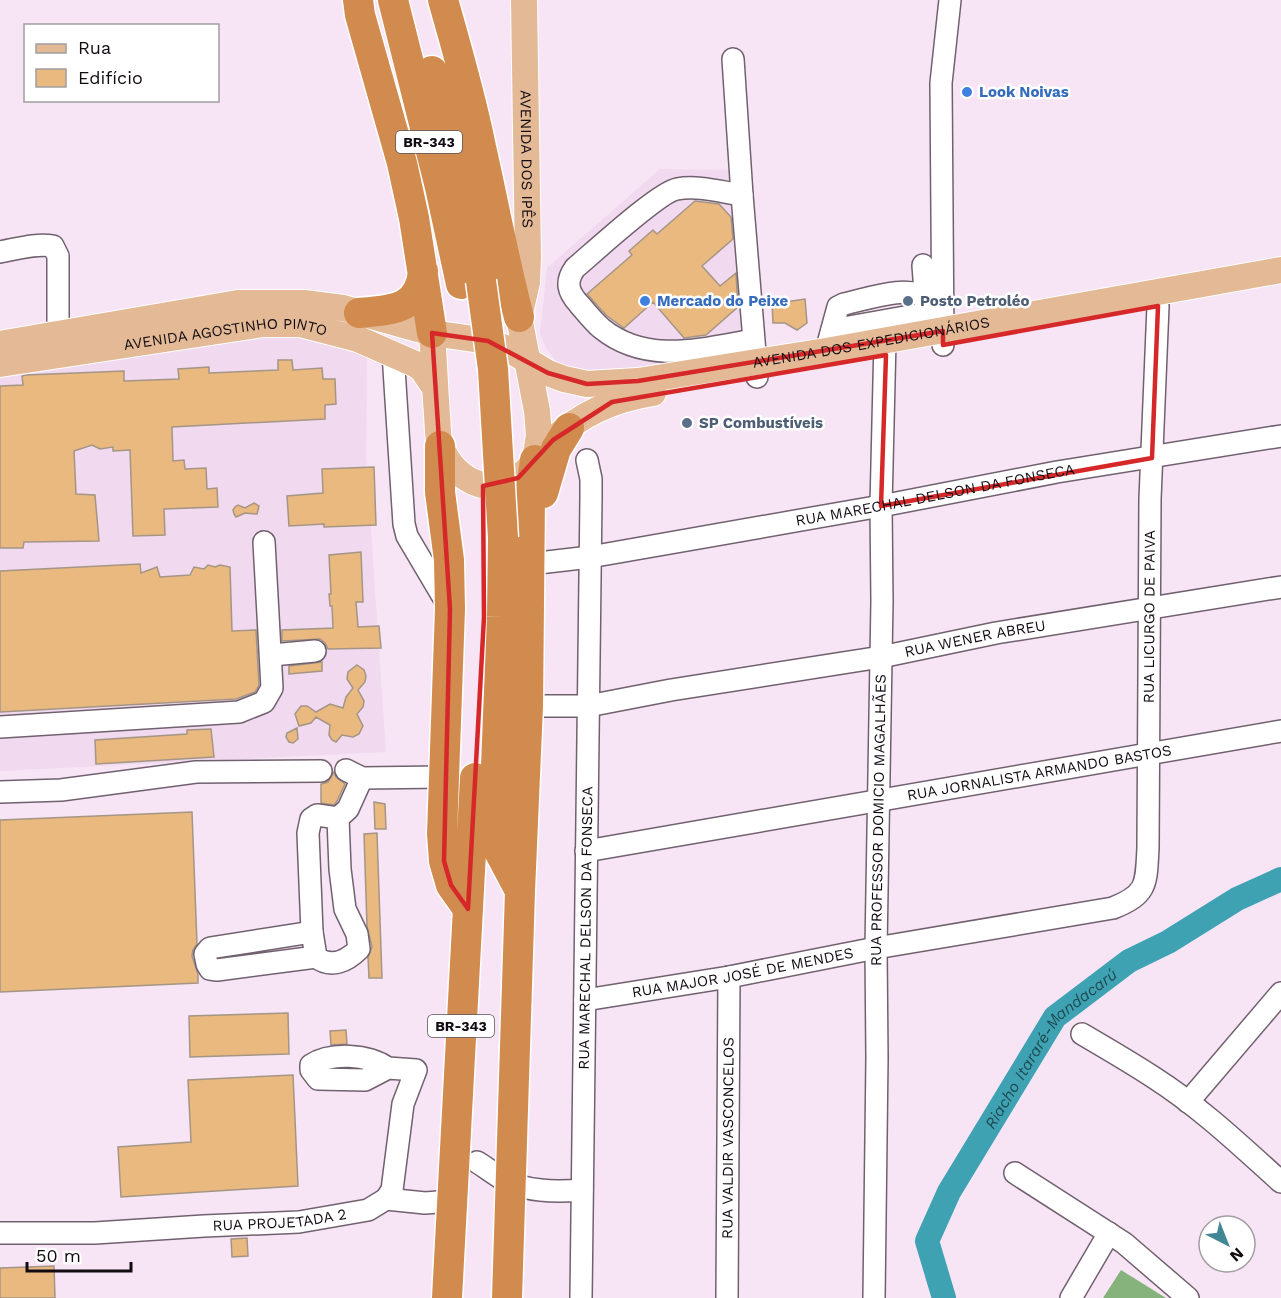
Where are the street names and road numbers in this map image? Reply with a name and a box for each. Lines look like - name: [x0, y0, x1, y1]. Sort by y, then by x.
- street label: AVENIDA DOS IPÊS: [516, 90, 537, 228]
- road number: BR-343: [396, 131, 462, 153]
- street label: AVENIDA DOS EXPEDICIONÁRIOS: [751, 313, 991, 372]
- street label: AVENIDA AGOSTINHO PINTO: [122, 314, 329, 354]
- street label: RUA MARECHAL DELSON DA FONSECA: [794, 460, 1076, 530]
- street label: RUA LICURGO DE PAIVA: [1140, 530, 1159, 703]
- street label: RUA WENER ABREU: [903, 616, 1047, 661]
- street label: RUA PROFESSOR DOMICIO MAGALHÃES: [867, 674, 890, 966]
- street label: RUA JORNALISTA ARMANDO BASTOS: [906, 741, 1173, 804]
- street label: RUA MARECHAL DELSON DA FONSECA: [575, 786, 596, 1070]
- street label: RUA MAJOR JOSÉ DE MENDES: [631, 944, 855, 1001]
- road number: BR-343: [428, 1015, 494, 1037]
- street label: RUA VALDIR VASCONCELOS: [718, 1037, 738, 1239]
- street label: RUA PROJETADA 2: [212, 1205, 348, 1235]

